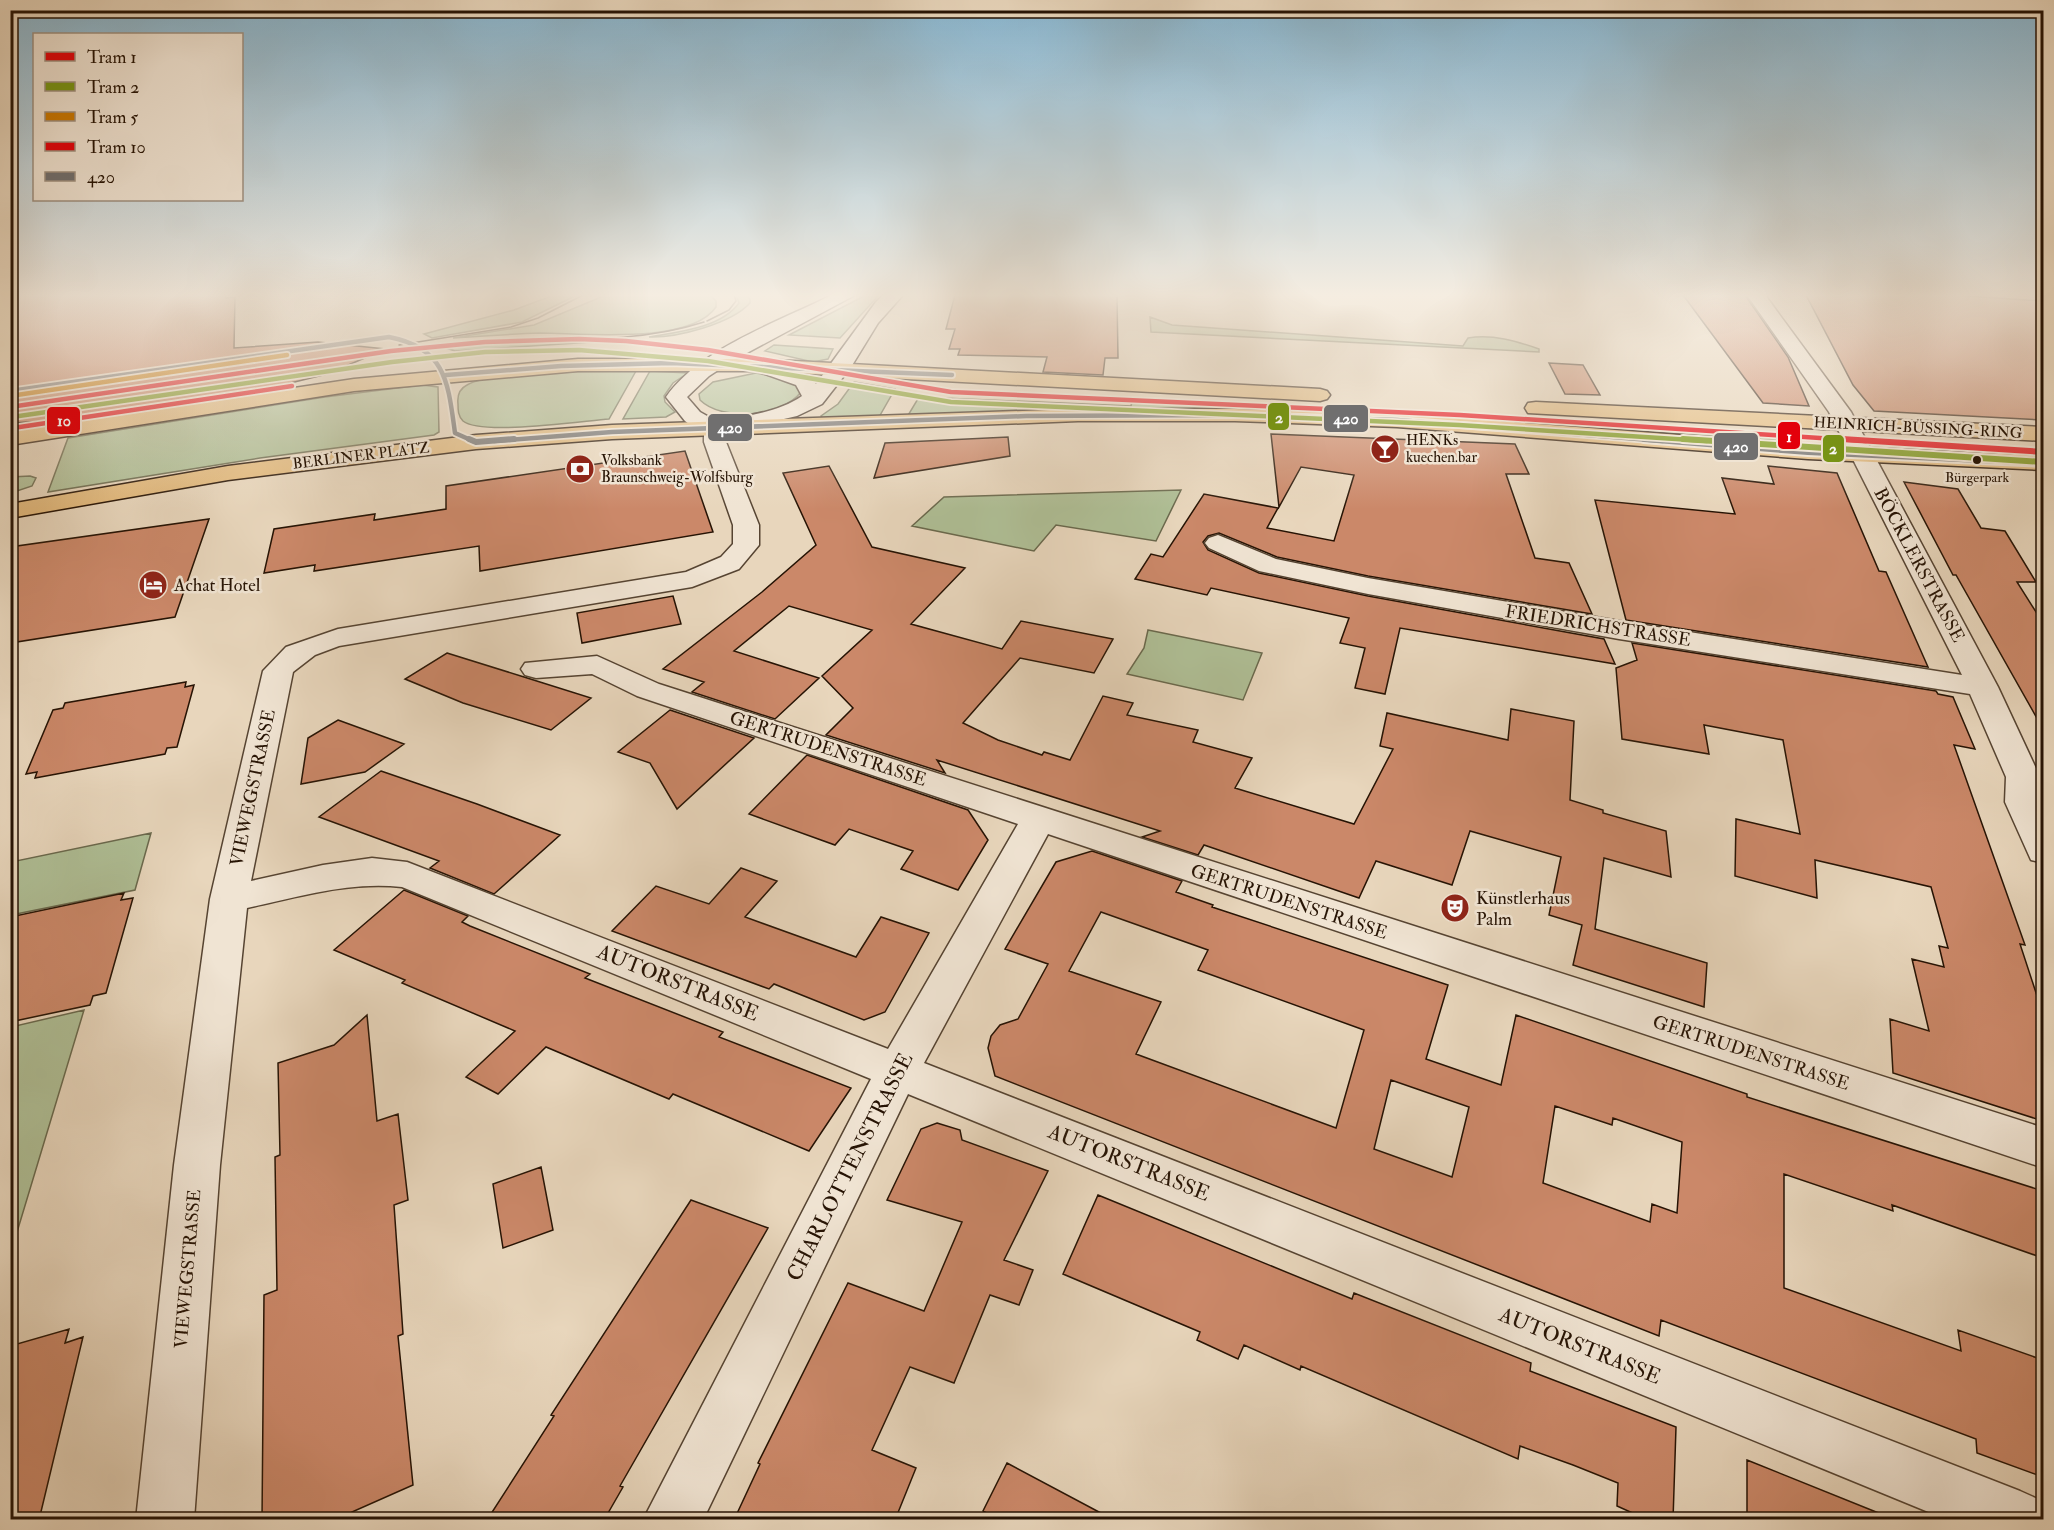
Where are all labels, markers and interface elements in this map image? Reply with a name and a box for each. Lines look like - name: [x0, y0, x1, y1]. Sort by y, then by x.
- legend: [33, 33, 243, 201]
- text: Tram 1: [87, 46, 137, 69]
- text: Tram 2: [87, 76, 139, 99]
- text: Tram 5: [87, 106, 138, 129]
- text: Tram 10: [87, 136, 146, 159]
- text: 420: [87, 166, 115, 189]
- line badge: 2: [1267, 402, 1290, 431]
- line badge: 420: [1323, 404, 1369, 433]
- line badge: 10: [46, 406, 81, 435]
- text: 2: [1275, 408, 1283, 428]
- text: 420: [1333, 409, 1358, 429]
- text: 10: [57, 411, 71, 431]
- street label: HEINRICH-BÜSSING-RING: [1813, 412, 2023, 443]
- line badge: 420: [707, 413, 753, 442]
- text: 420: [717, 418, 742, 438]
- line badge: 1: [1777, 421, 1801, 450]
- text: 1: [1786, 427, 1792, 447]
- place label: HENKs kuechen.bar: [1406, 431, 1477, 467]
- line badge: 420: [1713, 432, 1759, 461]
- bar icon: HENKs kuechen.bar: [1369, 433, 1401, 465]
- line badge: 2: [1822, 434, 1845, 463]
- text: 420: [1723, 437, 1748, 457]
- street label: BERLINER PLATZ: [291, 438, 431, 474]
- text: 2: [1829, 439, 1837, 459]
- place label: Volksbank Braunschweig-Wolfsburg: [601, 451, 754, 487]
- bank icon: Volksbank Braunschweig-Wolfsburg: [564, 453, 596, 485]
- marker: Bürgerpark: [1971, 454, 1983, 466]
- place label: Bürgerpark: [1945, 469, 2009, 487]
- street label: BÖCKLERSTRASSE: [1869, 484, 1969, 646]
- hotel icon: Achat Hotel: [137, 569, 169, 601]
- place label: Achat Hotel: [173, 574, 261, 597]
- street label: FRIEDRICHSTRASSE: [1504, 600, 1692, 652]
- street label: GERTRUDENSTRASSE: [727, 706, 929, 792]
- street label: VIEWEGSTRASSE: [225, 707, 281, 869]
- street label: GERTRUDENSTRASSE: [1188, 859, 1390, 945]
- place label: Künstlerhaus Palm: [1476, 887, 1570, 931]
- theatre icon: Künstlerhaus Palm: [1439, 892, 1471, 924]
- street label: AUTORSTRASSE: [592, 938, 763, 1028]
- street label: GERTRUDENSTRASSE: [1650, 1010, 1852, 1096]
- street label: CHARLOTTENSTRASSE: [781, 1048, 919, 1286]
- street label: AUTORSTRASSE: [1043, 1118, 1214, 1208]
- street label: VIEWEGSTRASSE: [170, 1188, 206, 1350]
- street label: AUTORSTRASSE: [1494, 1301, 1665, 1391]

